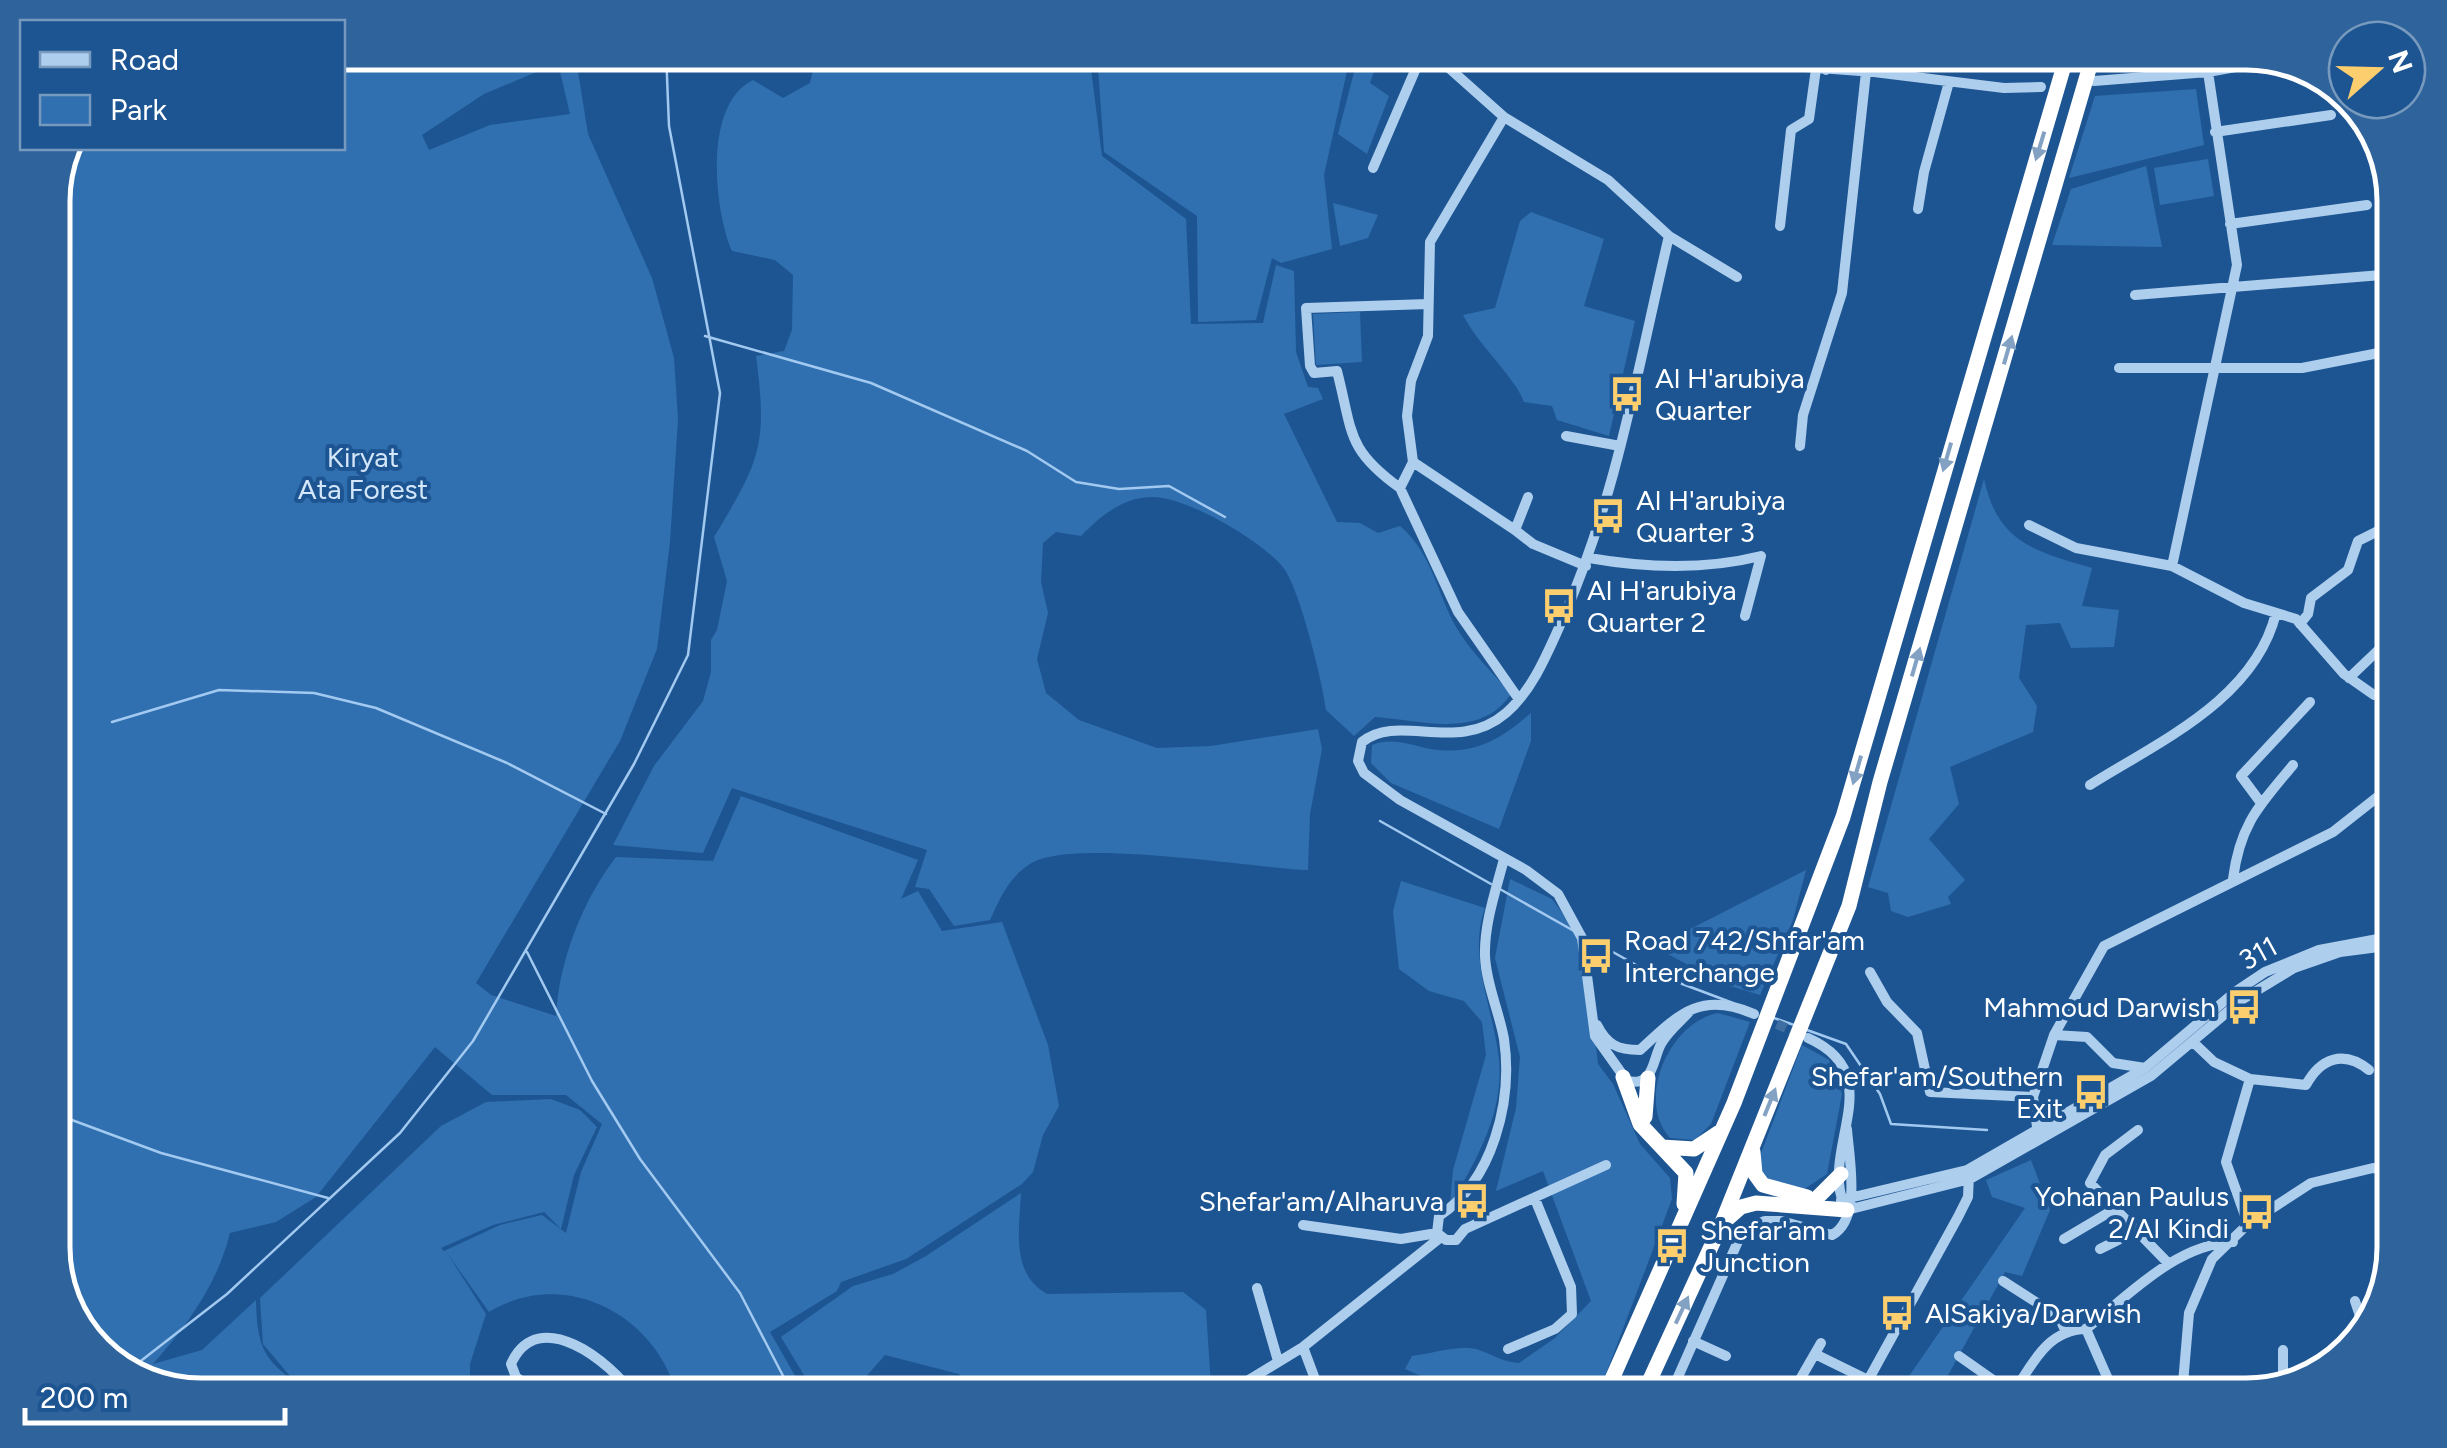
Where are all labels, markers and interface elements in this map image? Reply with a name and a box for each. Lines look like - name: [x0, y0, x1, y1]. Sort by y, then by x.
- legend: [20, 20, 345, 150]
- north arrow: [2327, 20, 2427, 120]
- text: Road: [110, 41, 179, 78]
- text: N: [2381, 45, 2420, 77]
- text: Park: [110, 91, 168, 128]
- one-way arrow: [2032, 131, 2047, 162]
- one-way arrow: [2001, 334, 2016, 365]
- place label: Al H'arubiya Quarter: [1655, 361, 1805, 427]
- bus stop icon: Al H'arubiya Quarter: [1608, 375, 1646, 413]
- park label: Kiryat Ata Forest: [298, 440, 428, 506]
- one-way arrow: [1939, 443, 1954, 473]
- place label: Al H'arubiya Quarter 3: [1636, 483, 1786, 549]
- bus stop icon: Al H'arubiya Quarter 3: [1589, 497, 1627, 535]
- place label: Al H'arubiya Quarter 2: [1587, 573, 1737, 639]
- bus stop icon: Al H'arubiya Quarter 2: [1540, 587, 1578, 625]
- one-way arrow: [1909, 646, 1924, 677]
- one-way arrow: [1849, 755, 1864, 785]
- place label: Road 742/Shfar'am Interchange: [1624, 923, 1865, 989]
- street label: 311: [2233, 929, 2283, 977]
- bus stop icon: Road 742/Shfar'am Interchange: [1577, 937, 1615, 975]
- bus stop icon: Mahmoud Darwish: [2225, 988, 2263, 1026]
- place label: Mahmoud Darwish: [1983, 990, 2216, 1024]
- place label: Shefar'am/Southern Exit: [1811, 1059, 2063, 1125]
- bus stop icon: Shefar'am/Southern Exit: [2072, 1073, 2110, 1111]
- one-way arrow: [1762, 1087, 1778, 1117]
- place label: Yohanan Paulus 2/Al Kindi: [2035, 1179, 2229, 1245]
- bus stop icon: Shefar'am/Alharuva: [1453, 1182, 1491, 1220]
- place label: Shefar'am/Alharuva: [1199, 1184, 1444, 1218]
- bus stop icon: Yohanan Paulus 2/Al Kindi: [2238, 1193, 2276, 1231]
- place label: Shefar'am Junction: [1700, 1213, 1826, 1279]
- bus stop icon: Shefar'am Junction: [1653, 1227, 1691, 1265]
- bus stop icon: AlSakiya/Darwish: [1878, 1294, 1916, 1332]
- one-way arrow: [1674, 1296, 1690, 1325]
- place label: AlSakiya/Darwish: [1925, 1296, 2141, 1330]
- scale bar: [25, 1363, 285, 1425]
- text: 200 m: [40, 1379, 128, 1416]

